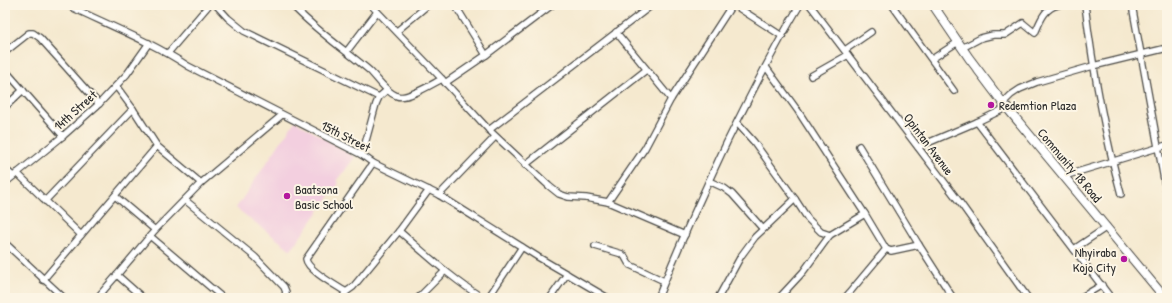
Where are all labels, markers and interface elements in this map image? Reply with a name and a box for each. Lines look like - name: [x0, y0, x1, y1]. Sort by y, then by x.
- street label: 14th Street: [49, 85, 101, 134]
- place label: Redemtion Plaza: [999, 96, 1076, 114]
- marker: Redemtion Plaza: [986, 100, 996, 110]
- street label: Opintan Avenue: [900, 109, 958, 179]
- street label: 15th Street: [318, 116, 374, 156]
- street label: Community 18 Road: [1034, 124, 1106, 206]
- place label: Baatsona Basic School: [295, 180, 354, 213]
- marker: Baatsona Basic School: [282, 191, 292, 201]
- place label: Nhyiraba Kojo City: [1073, 243, 1116, 276]
- marker: Nhyiraba Kojo City: [1119, 254, 1129, 264]

